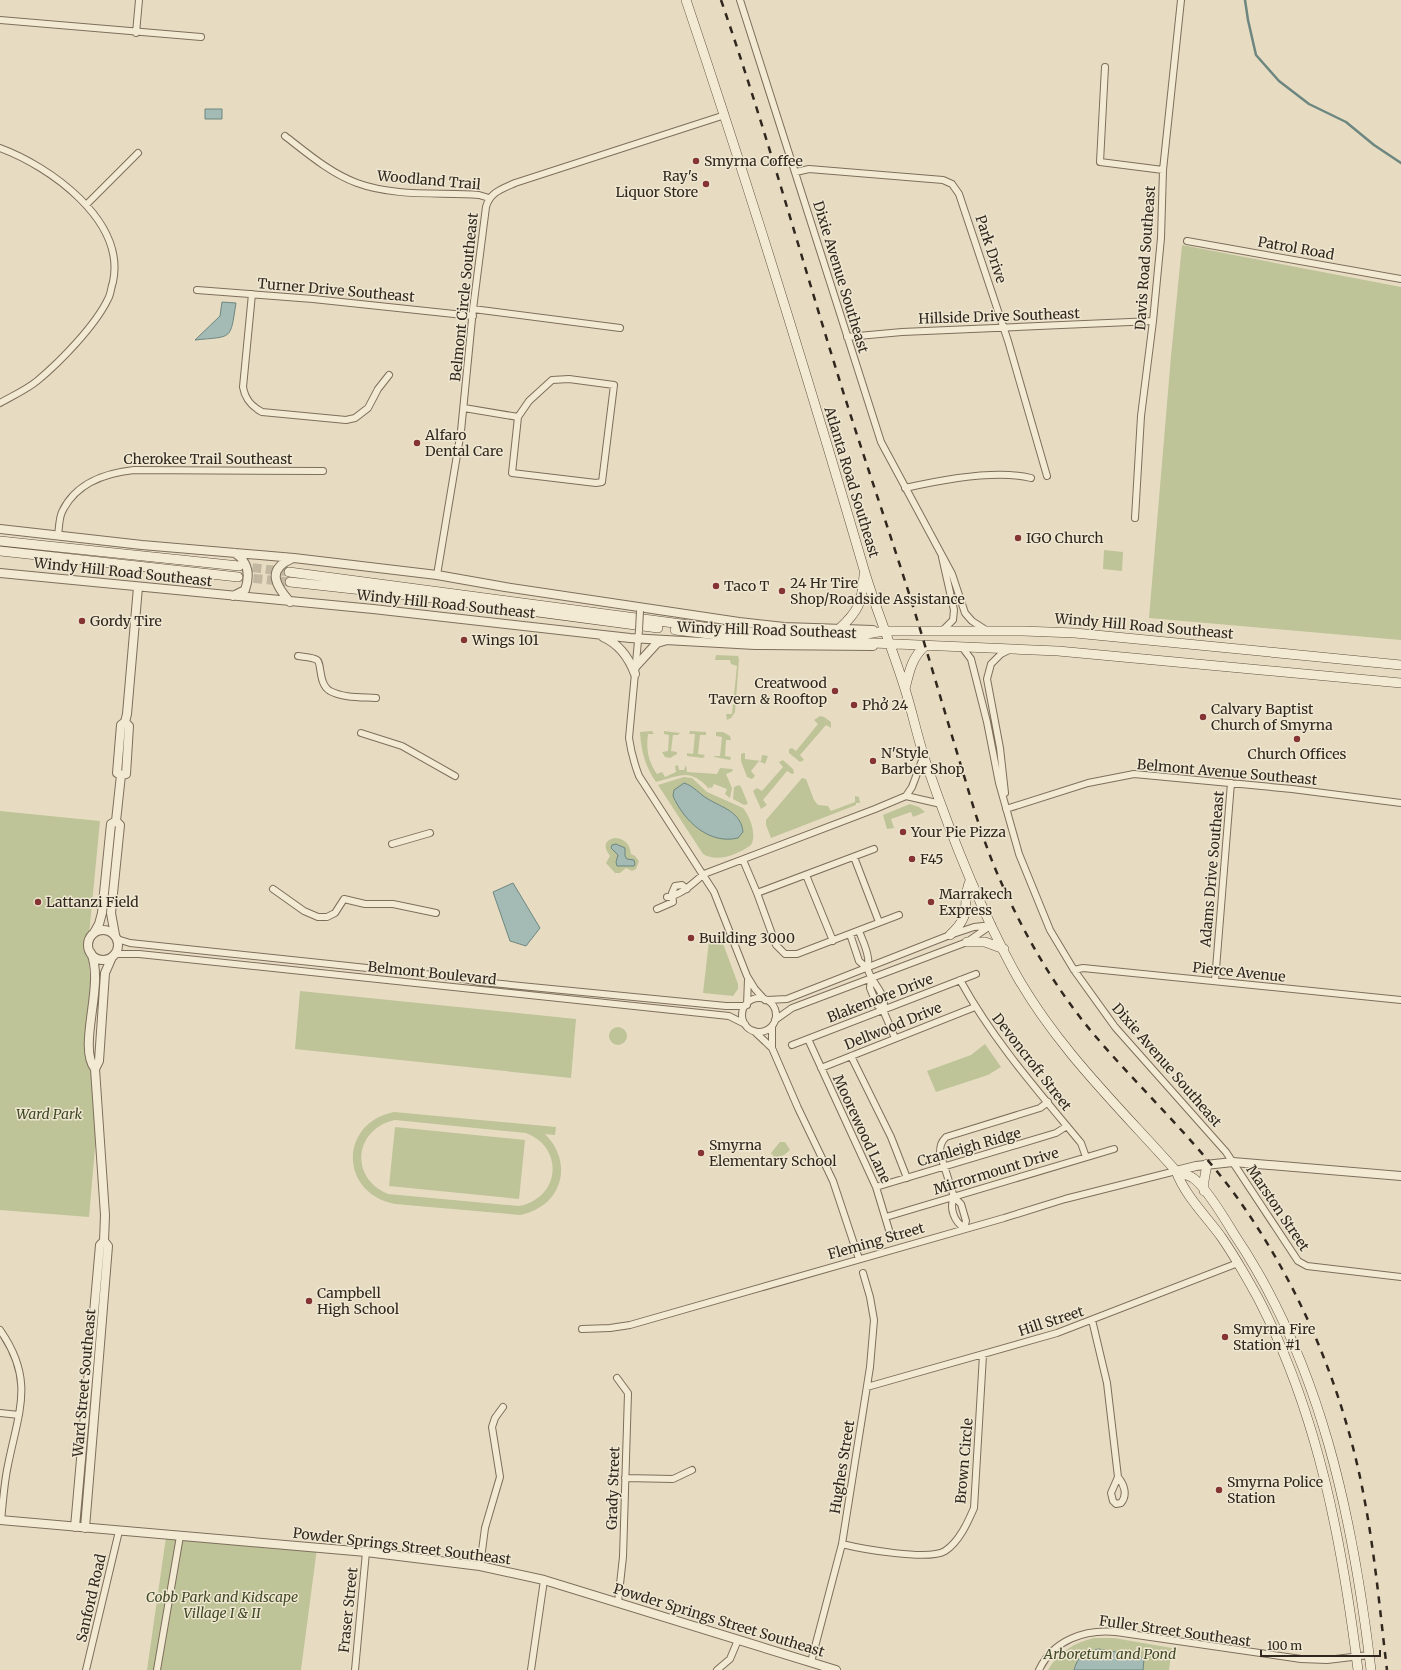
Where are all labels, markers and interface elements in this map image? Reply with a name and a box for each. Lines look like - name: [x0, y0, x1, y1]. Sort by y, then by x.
- place label: Smyrna Coffee: [704, 152, 803, 170]
- marker: Smyrna Coffee: [691, 156, 701, 166]
- street label: Woodland Trail: [375, 166, 482, 194]
- place label: Ray's Liquor Store: [616, 167, 698, 201]
- marker: Ray's Liquor Store: [701, 179, 711, 189]
- street label: Davis Road Southeast: [1131, 185, 1159, 331]
- street label: Dixie Avenue Southeast: [809, 199, 873, 356]
- street label: Belmont Circle Southeast: [446, 211, 482, 382]
- street label: Park Drive: [972, 213, 1010, 285]
- street label: Patrol Road: [1256, 232, 1336, 264]
- street label: Turner Drive Southeast: [257, 274, 416, 306]
- street label: Hillside Drive Southeast: [918, 304, 1081, 328]
- street label: Atlanta Road Southeast: [820, 403, 884, 560]
- place label: Alfaro Dental Care: [424, 426, 503, 460]
- marker: Alfaro Dental Care: [412, 438, 422, 448]
- street label: Cherokee Trail Southeast: [124, 450, 293, 468]
- place label: IGO Church: [1026, 529, 1104, 547]
- marker: IGO Church: [1013, 533, 1023, 543]
- street label: Windy Hill Road Southeast: [32, 554, 214, 590]
- place label: 24 Hr Tire Shop/Roadside Assistance: [790, 574, 965, 608]
- place label: Taco T: [724, 577, 769, 595]
- marker: Taco T: [711, 581, 721, 591]
- street label: Windy Hill Road Southeast: [355, 586, 537, 622]
- marker: 24 Hr Tire Shop/Roadside Assistance: [777, 586, 787, 596]
- street label: Windy Hill Road Southeast: [1053, 609, 1235, 643]
- place label: Gordy Tire: [90, 612, 162, 630]
- marker: Gordy Tire: [77, 616, 87, 626]
- street label: Windy Hill Road Southeast: [676, 618, 858, 642]
- place label: Wings 101: [471, 631, 539, 649]
- marker: Wings 101: [459, 635, 469, 645]
- place label: Creatwood Tavern & Rooftop: [709, 674, 828, 708]
- marker: Creatwood Tavern & Rooftop: [830, 686, 840, 696]
- place label: Phở 24: [862, 696, 908, 714]
- marker: Phở 24: [849, 700, 859, 710]
- place label: Calvary Baptist Church of Smyrna: [1211, 700, 1333, 734]
- marker: Calvary Baptist Church of Smyrna: [1198, 712, 1208, 722]
- marker: Church Offices: [1292, 734, 1302, 744]
- place label: N'Style Barber Shop: [881, 744, 965, 778]
- place label: Church Offices: [1248, 745, 1347, 763]
- street label: Belmont Avenue Southeast: [1136, 755, 1318, 789]
- marker: N'Style Barber Shop: [868, 756, 878, 766]
- street label: Adams Drive Southeast: [1196, 790, 1228, 949]
- place label: Your Pie Pizza: [910, 823, 1006, 841]
- marker: Your Pie Pizza: [898, 827, 908, 837]
- place label: F45: [920, 850, 943, 868]
- marker: F45: [907, 854, 917, 864]
- place label: Marrakech Express: [939, 885, 1013, 919]
- place label: Lattanzi Field: [46, 893, 139, 911]
- marker: Lattanzi Field: [33, 897, 43, 907]
- marker: Marrakech Express: [926, 897, 936, 907]
- place label: Building 3000: [699, 929, 795, 947]
- marker: Building 3000: [686, 933, 696, 943]
- street label: Belmont Boulevard: [367, 957, 498, 989]
- street label: Pierce Avenue: [1192, 958, 1286, 986]
- street label: Blakemore Drive: [825, 970, 935, 1026]
- street label: Dellwood Drive: [842, 998, 944, 1054]
- street label: Dixie Avenue Southeast: [1108, 999, 1226, 1131]
- street label: Devoncroft Street: [988, 1010, 1076, 1115]
- street label: Moorewood Lane: [829, 1072, 895, 1186]
- park label: Ward Park: [16, 1105, 82, 1123]
- street label: Cranleigh Ridge: [915, 1124, 1023, 1170]
- place label: Smyrna Elementary School: [709, 1136, 837, 1170]
- street label: Mirrormount Drive: [931, 1143, 1061, 1199]
- marker: Smyrna Elementary School: [696, 1148, 706, 1158]
- street label: Marston Street: [1242, 1161, 1314, 1255]
- street label: Fleming Street: [826, 1218, 927, 1263]
- place label: Campbell High School: [317, 1284, 400, 1318]
- marker: Campbell High School: [304, 1296, 314, 1306]
- street label: Hill Street: [1016, 1302, 1086, 1340]
- street label: Ward Street Southeast: [68, 1308, 100, 1459]
- place label: Smyrna Fire Station #1: [1233, 1320, 1315, 1354]
- marker: Smyrna Fire Station #1: [1220, 1332, 1230, 1342]
- street label: Brown Circle: [951, 1417, 977, 1505]
- street label: Hughes Street: [826, 1418, 858, 1515]
- street label: Grady Street: [603, 1445, 623, 1530]
- place label: Smyrna Police Station: [1227, 1473, 1323, 1507]
- marker: Smyrna Police Station: [1214, 1485, 1224, 1495]
- street label: Powder Springs Street Southeast: [292, 1524, 513, 1568]
- street label: Sanford Road: [72, 1552, 110, 1644]
- street label: Fraser Street: [335, 1566, 361, 1654]
- street label: Powder Springs Street Southeast: [611, 1579, 827, 1661]
- park label: Cobb Park and Kidscape Village I & II: [146, 1588, 298, 1622]
- street label: Fuller Street Southeast: [1098, 1611, 1253, 1651]
- scale bar: [1261, 1632, 1380, 1658]
- text: 100 m: [1267, 1638, 1302, 1653]
- park label: Arboretum and Pond: [1043, 1645, 1176, 1663]

